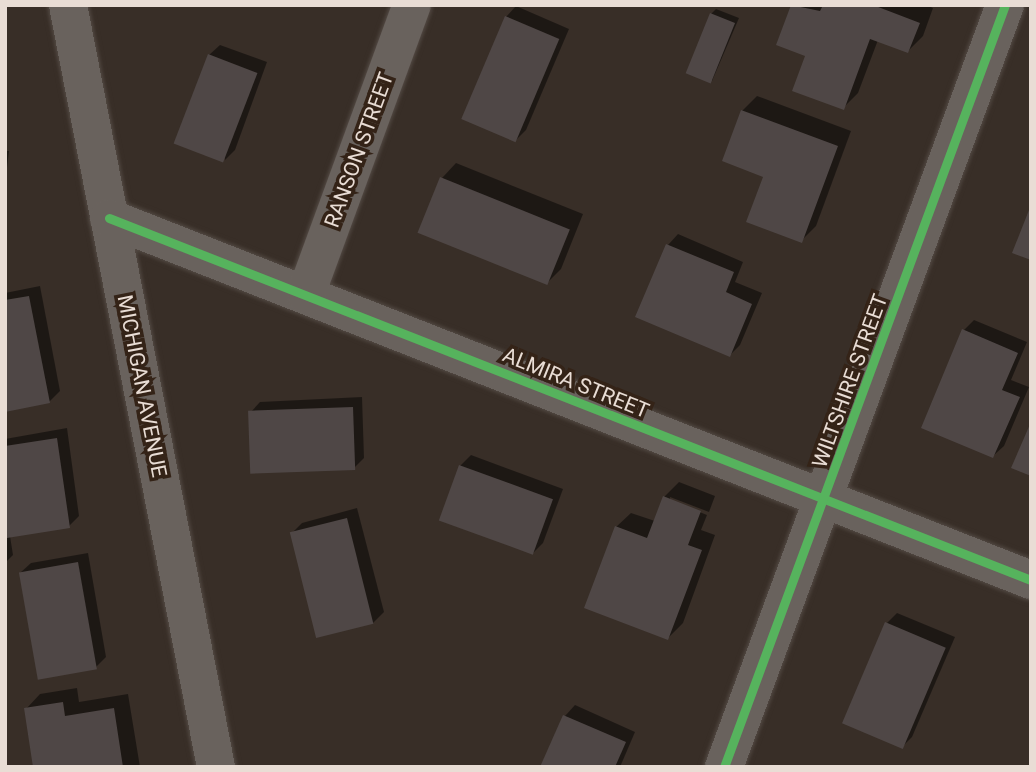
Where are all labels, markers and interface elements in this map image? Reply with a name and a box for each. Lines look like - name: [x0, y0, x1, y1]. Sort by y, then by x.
- street label: RANSON STREET: [319, 69, 399, 231]
- street label: WILTSHIRE STREET: [807, 291, 893, 471]
- street label: MICHIGAN AVENUE: [112, 293, 172, 479]
- street label: ALMIRA STREET: [499, 342, 653, 424]

